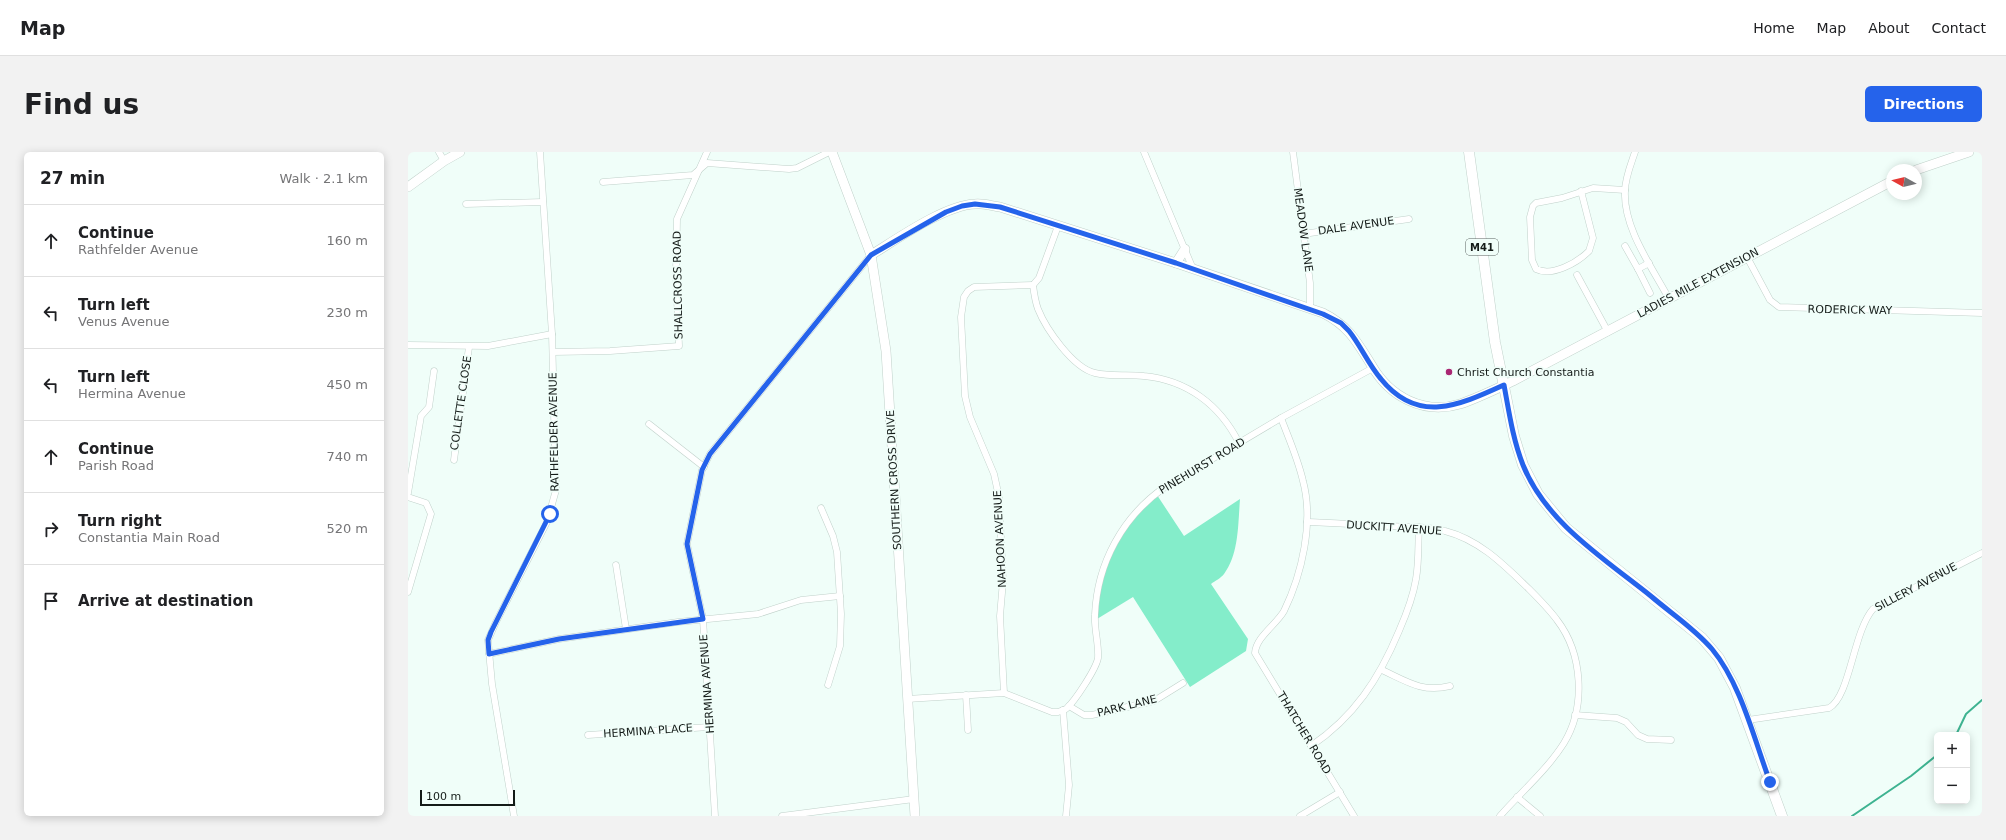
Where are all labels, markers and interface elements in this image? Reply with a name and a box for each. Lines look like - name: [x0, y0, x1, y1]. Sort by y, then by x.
- text: Map: [20, 17, 65, 39]
- text: Home: [1753, 20, 1795, 36]
- text: Map: [1817, 20, 1846, 36]
- text: About: [1868, 20, 1910, 36]
- text: Contact: [1932, 20, 1986, 36]
- button: Directions: [1865, 86, 1982, 122]
- text: Find us: [24, 88, 139, 121]
- north arrow: [1886, 164, 1922, 200]
- text: 27 min: [40, 168, 105, 188]
- text: Walk · 2.1 km: [279, 171, 368, 186]
- street label: MEADOW LANE: [1291, 187, 1315, 273]
- street label: DALE AVENUE: [1317, 214, 1395, 238]
- text: Continue: [78, 224, 154, 242]
- icon: ahead: [40, 230, 62, 252]
- street label: SHALLCROSS ROAD: [671, 231, 685, 339]
- text: 160 m: [326, 233, 368, 248]
- road number: M41: [1466, 239, 1498, 255]
- text: Rathfelder Avenue: [78, 242, 198, 257]
- street label: LADIES MILE EXTENSION: [1635, 245, 1761, 321]
- text: Turn left: [78, 296, 150, 314]
- icon: left: [40, 302, 62, 324]
- street label: RODERICK WAY: [1808, 303, 1893, 317]
- text: 230 m: [326, 305, 368, 320]
- text: Venus Avenue: [78, 314, 170, 329]
- street label: COLLETTE CLOSE: [448, 355, 474, 451]
- place label: Christ Church Constantia: [1457, 366, 1594, 379]
- marker: Christ Church Constantia: [1444, 367, 1454, 377]
- text: Turn left: [78, 368, 150, 386]
- street label: RATHFELDER AVENUE: [546, 372, 562, 492]
- icon: left: [40, 374, 62, 396]
- text: 450 m: [326, 377, 368, 392]
- text: Hermina Avenue: [78, 386, 186, 401]
- street label: SOUTHERN CROSS DRIVE: [884, 410, 904, 550]
- street label: PINEHURST ROAD: [1157, 435, 1247, 497]
- text: Continue: [78, 440, 154, 458]
- icon: ahead: [40, 446, 62, 468]
- text: 740 m: [326, 449, 368, 464]
- text: Parish Road: [78, 458, 154, 473]
- street label: NAHOON AVENUE: [991, 490, 1009, 588]
- route start: [541, 505, 559, 523]
- text: Turn right: [78, 512, 162, 530]
- icon: right: [40, 518, 62, 540]
- street label: DUCKITT AVENUE: [1346, 518, 1442, 538]
- text: 520 m: [326, 521, 368, 536]
- text: Constantia Main Road: [78, 530, 220, 545]
- street label: SILLERY AVENUE: [1873, 560, 1959, 614]
- icon: arrive: [40, 590, 62, 612]
- text: Arrive at destination: [78, 592, 253, 610]
- street label: HERMINA AVENUE: [697, 634, 717, 734]
- street label: THATCHER ROAD: [1274, 689, 1334, 777]
- street label: PARK LANE: [1096, 692, 1158, 720]
- street label: HERMINA PLACE: [603, 721, 693, 741]
- map controls: [1934, 732, 1970, 804]
- button: +: [1934, 732, 1970, 768]
- button: −: [1934, 768, 1970, 804]
- route end: [1761, 773, 1779, 791]
- scale bar: [420, 788, 515, 807]
- text: 100 m: [426, 790, 461, 803]

